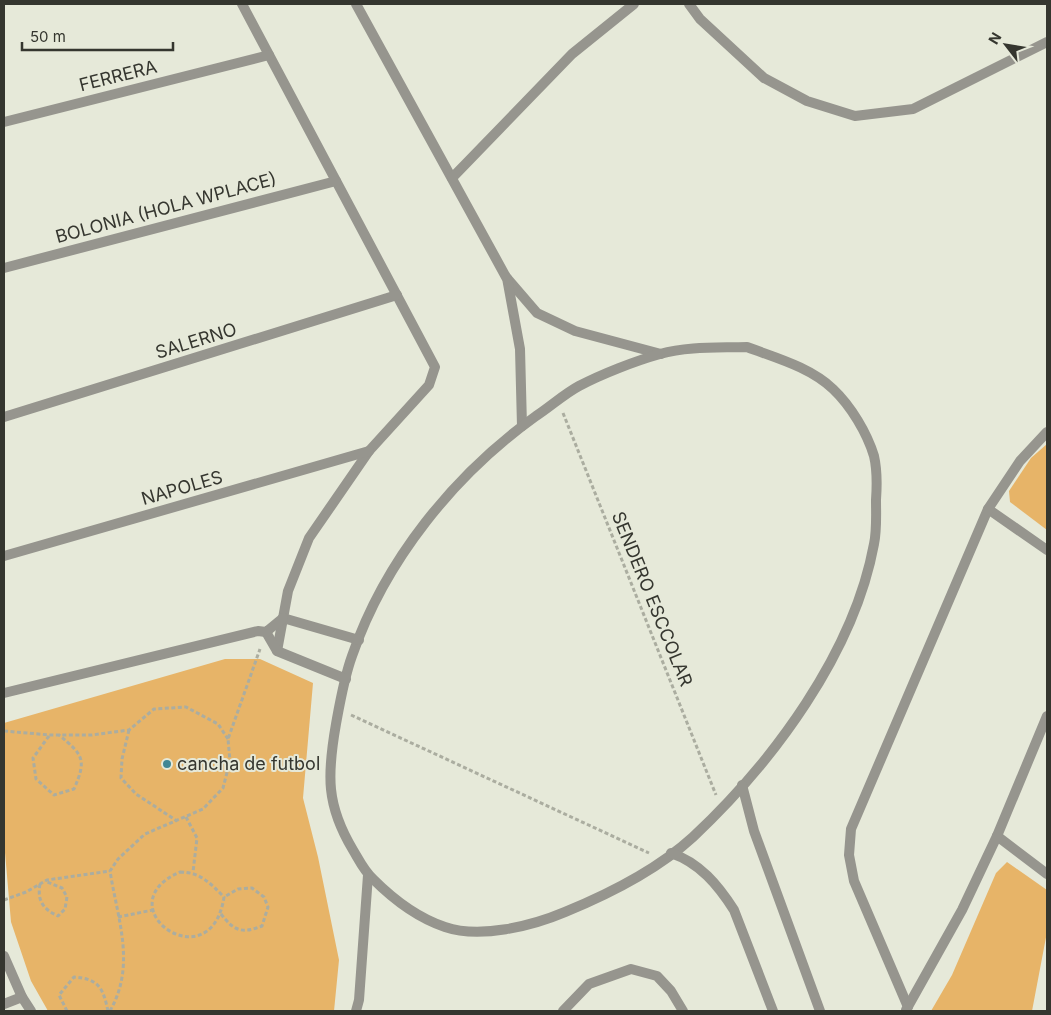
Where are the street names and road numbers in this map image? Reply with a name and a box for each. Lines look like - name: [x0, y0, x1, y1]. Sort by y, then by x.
- street label: FERRERA: [77, 56, 159, 95]
- street label: BOLONIA (HOLA WPLACE): [53, 168, 279, 247]
- street label: SALERNO: [153, 318, 239, 363]
- street label: NAPOLES: [139, 466, 225, 509]
- street label: SENDERO ESCCOLAR: [608, 508, 697, 690]

